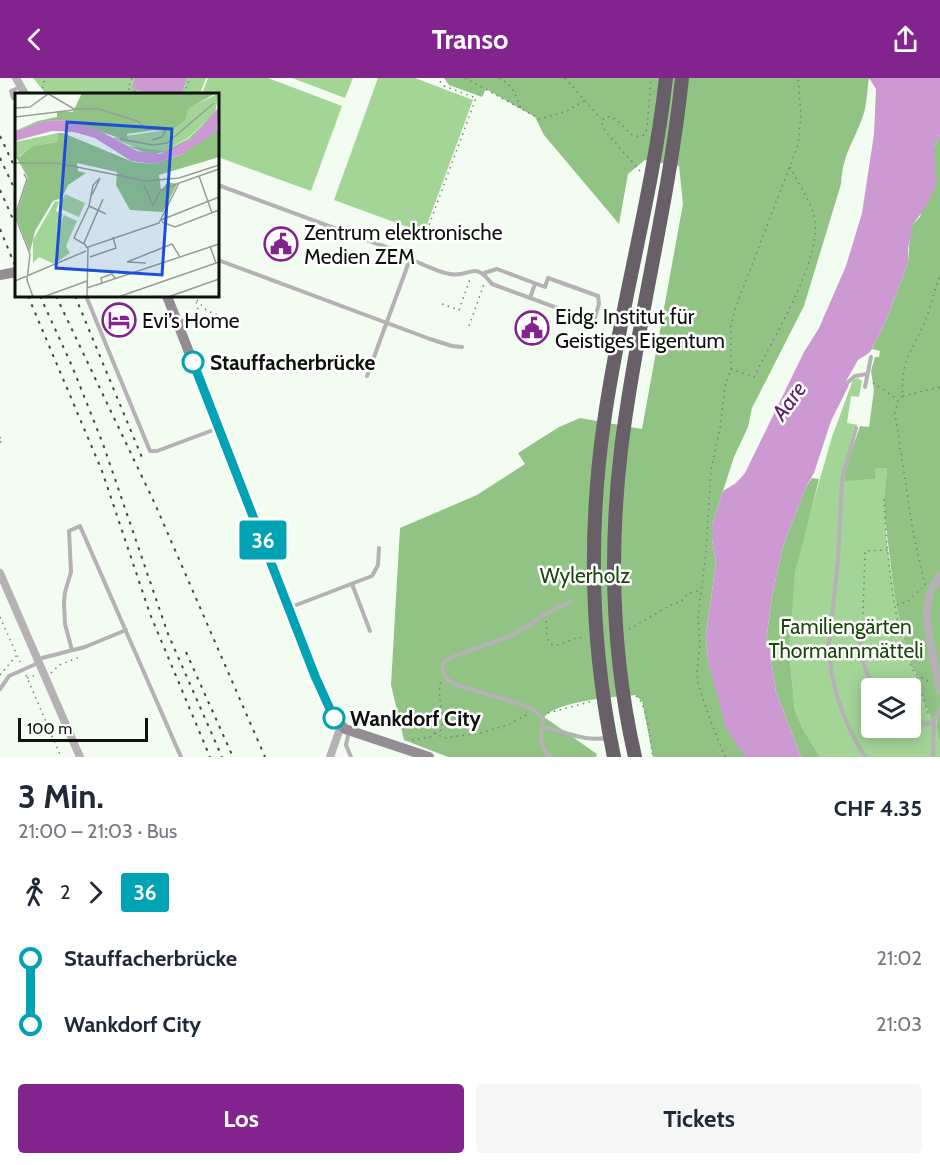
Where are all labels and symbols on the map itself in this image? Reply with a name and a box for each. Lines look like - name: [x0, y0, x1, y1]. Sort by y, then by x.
- inset map: [15, 93, 219, 297]
- place label: Zentrum elektronische Medien ZEM: [304, 220, 503, 269]
- public building icon: Zentrum elektronische Medien ZEM: [263, 226, 299, 262]
- hotel icon: Evi’s Home: [101, 302, 137, 338]
- place label: Eidg. Institut für Geistiges Eigentum: [555, 304, 725, 353]
- place label: Evi’s Home: [142, 308, 240, 333]
- public building icon: Eidg. Institut für Geistiges Eigentum: [514, 310, 550, 346]
- place label: Stauffacherbrücke: [210, 350, 375, 375]
- marker: Stauffacherbrücke: [182, 351, 204, 373]
- water label: Aare: [765, 376, 812, 426]
- line badge: 36: [236, 520, 290, 560]
- park label: Wylerholz: [540, 563, 630, 588]
- park label: Familiengärten Thormannmätteli: [768, 614, 924, 663]
- place label: Wankdorf City: [350, 706, 482, 731]
- marker: Wankdorf City: [323, 707, 345, 729]
- scale bar: [18, 715, 148, 742]

